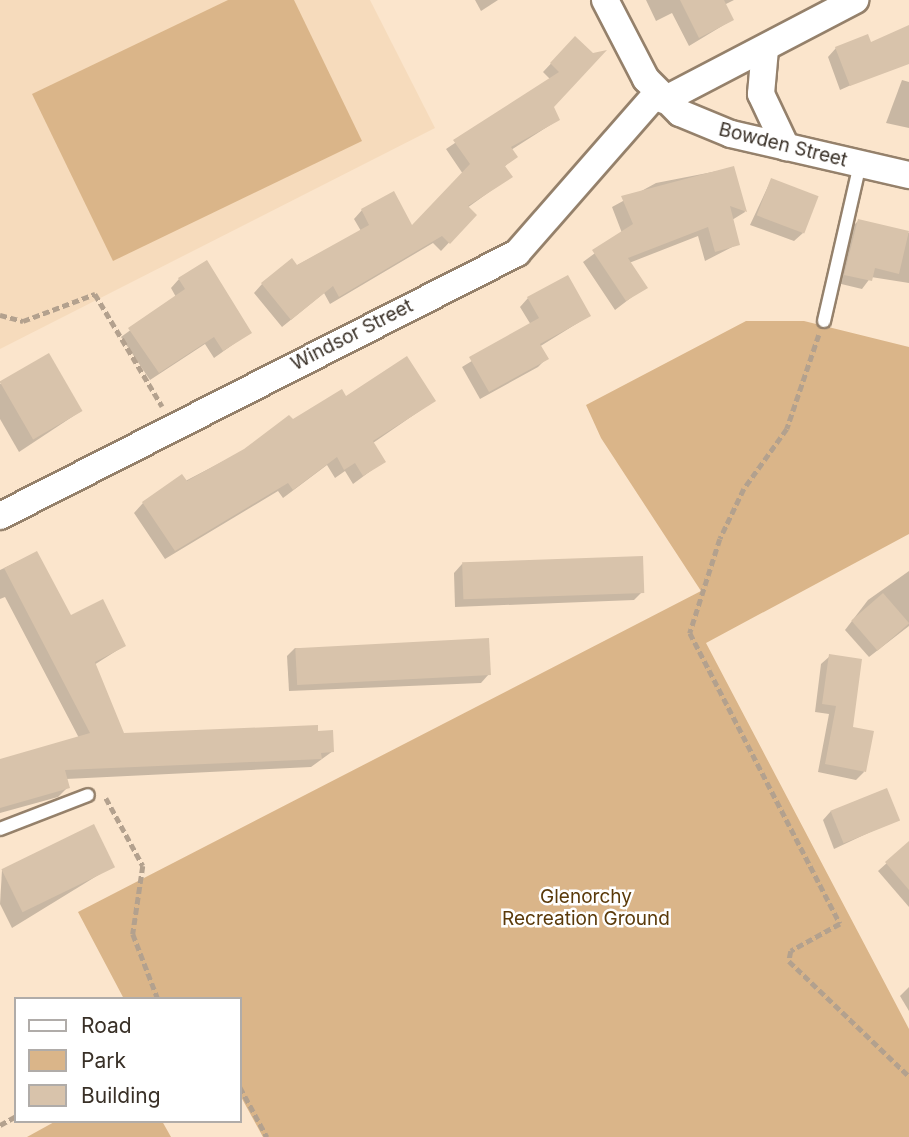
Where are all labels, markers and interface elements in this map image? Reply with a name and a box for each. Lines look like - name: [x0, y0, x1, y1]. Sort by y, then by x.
- street label: Bowden Street: [716, 118, 850, 172]
- street label: Windsor Street: [287, 294, 417, 376]
- park label: Glenorchy Recreation Ground: [502, 886, 670, 930]
- legend: [14, 997, 242, 1123]
- text: Road: [81, 1013, 132, 1038]
- text: Park: [81, 1048, 126, 1073]
- text: Building: [81, 1083, 161, 1108]

